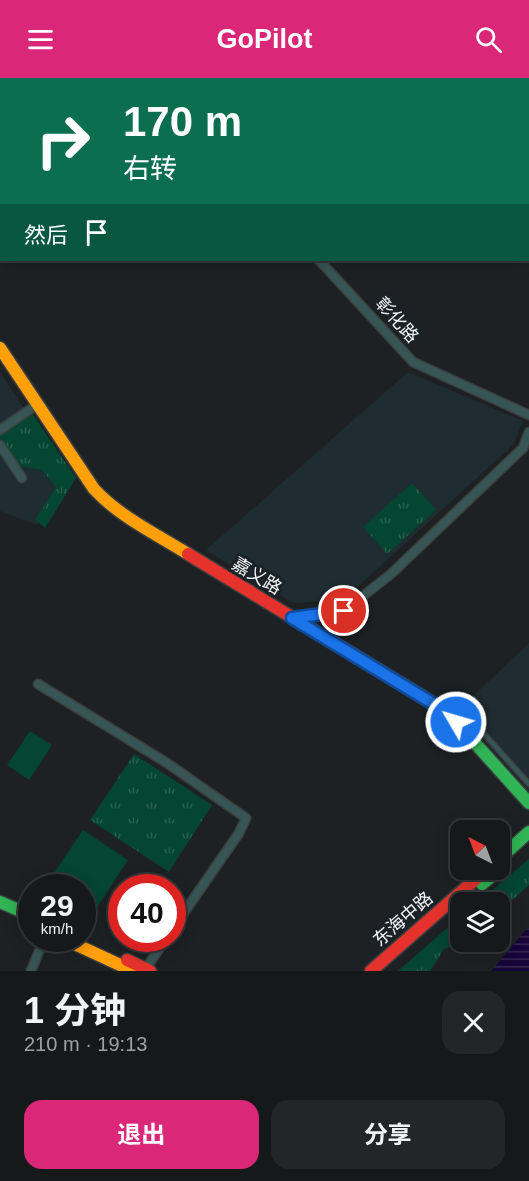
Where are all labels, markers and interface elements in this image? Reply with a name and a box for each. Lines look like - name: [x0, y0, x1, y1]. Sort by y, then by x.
- icon: menu: [24, 23, 57, 56]
- icon: search: [472, 23, 505, 56]
- text: GoPilot: [217, 24, 313, 54]
- text: 170 m: [123, 98, 242, 145]
- icon: right: [24, 102, 102, 180]
- text: 右转: [123, 154, 177, 184]
- icon: arrive: [80, 216, 113, 249]
- text: 然后: [24, 223, 68, 248]
- street label: 彰化路: [372, 293, 422, 347]
- street label: 嘉义路: [229, 554, 285, 598]
- pin: [318, 585, 369, 636]
- icon: arrive: [327, 594, 360, 627]
- position arrow: [424, 690, 488, 754]
- north arrow: [450, 820, 510, 880]
- map controls: [450, 820, 510, 952]
- speed limit sign: 40: [108, 874, 186, 952]
- street label: 东海中路: [369, 888, 437, 950]
- text: 29: [40, 889, 74, 922]
- button: layers: [450, 892, 510, 952]
- text: km/h: [41, 920, 73, 937]
- text: 1 分钟: [24, 990, 126, 1031]
- button: close: [442, 991, 505, 1054]
- text: 210 m · 19:13: [24, 1033, 147, 1055]
- button: 退出: [24, 1100, 259, 1169]
- button: 分享: [271, 1100, 505, 1169]

